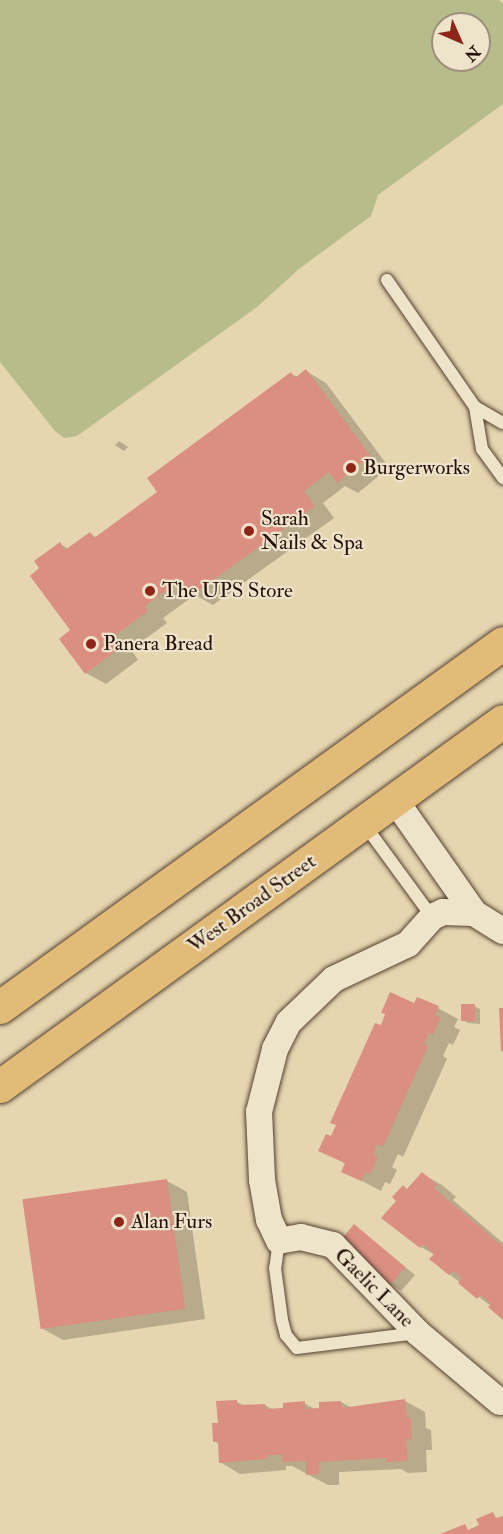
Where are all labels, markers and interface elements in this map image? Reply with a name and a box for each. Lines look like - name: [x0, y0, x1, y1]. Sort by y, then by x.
- north arrow: [431, 12, 491, 72]
- text: N: [460, 41, 484, 65]
- place label: Burgerworks: [363, 455, 470, 481]
- marker: Burgerworks: [344, 461, 358, 475]
- place label: Sarah Nails & Spa: [261, 506, 363, 556]
- marker: Sarah Nails & Spa: [242, 524, 256, 538]
- place label: The UPS Store: [162, 578, 293, 604]
- marker: The UPS Store: [143, 584, 157, 598]
- place label: Panera Bread: [103, 631, 213, 657]
- marker: Panera Bread: [84, 637, 98, 651]
- street label: West Broad Street: [183, 849, 321, 959]
- place label: Alan Furs: [131, 1209, 212, 1235]
- marker: Alan Furs: [112, 1215, 126, 1229]
- street label: Gaelic Lane: [329, 1243, 419, 1333]

